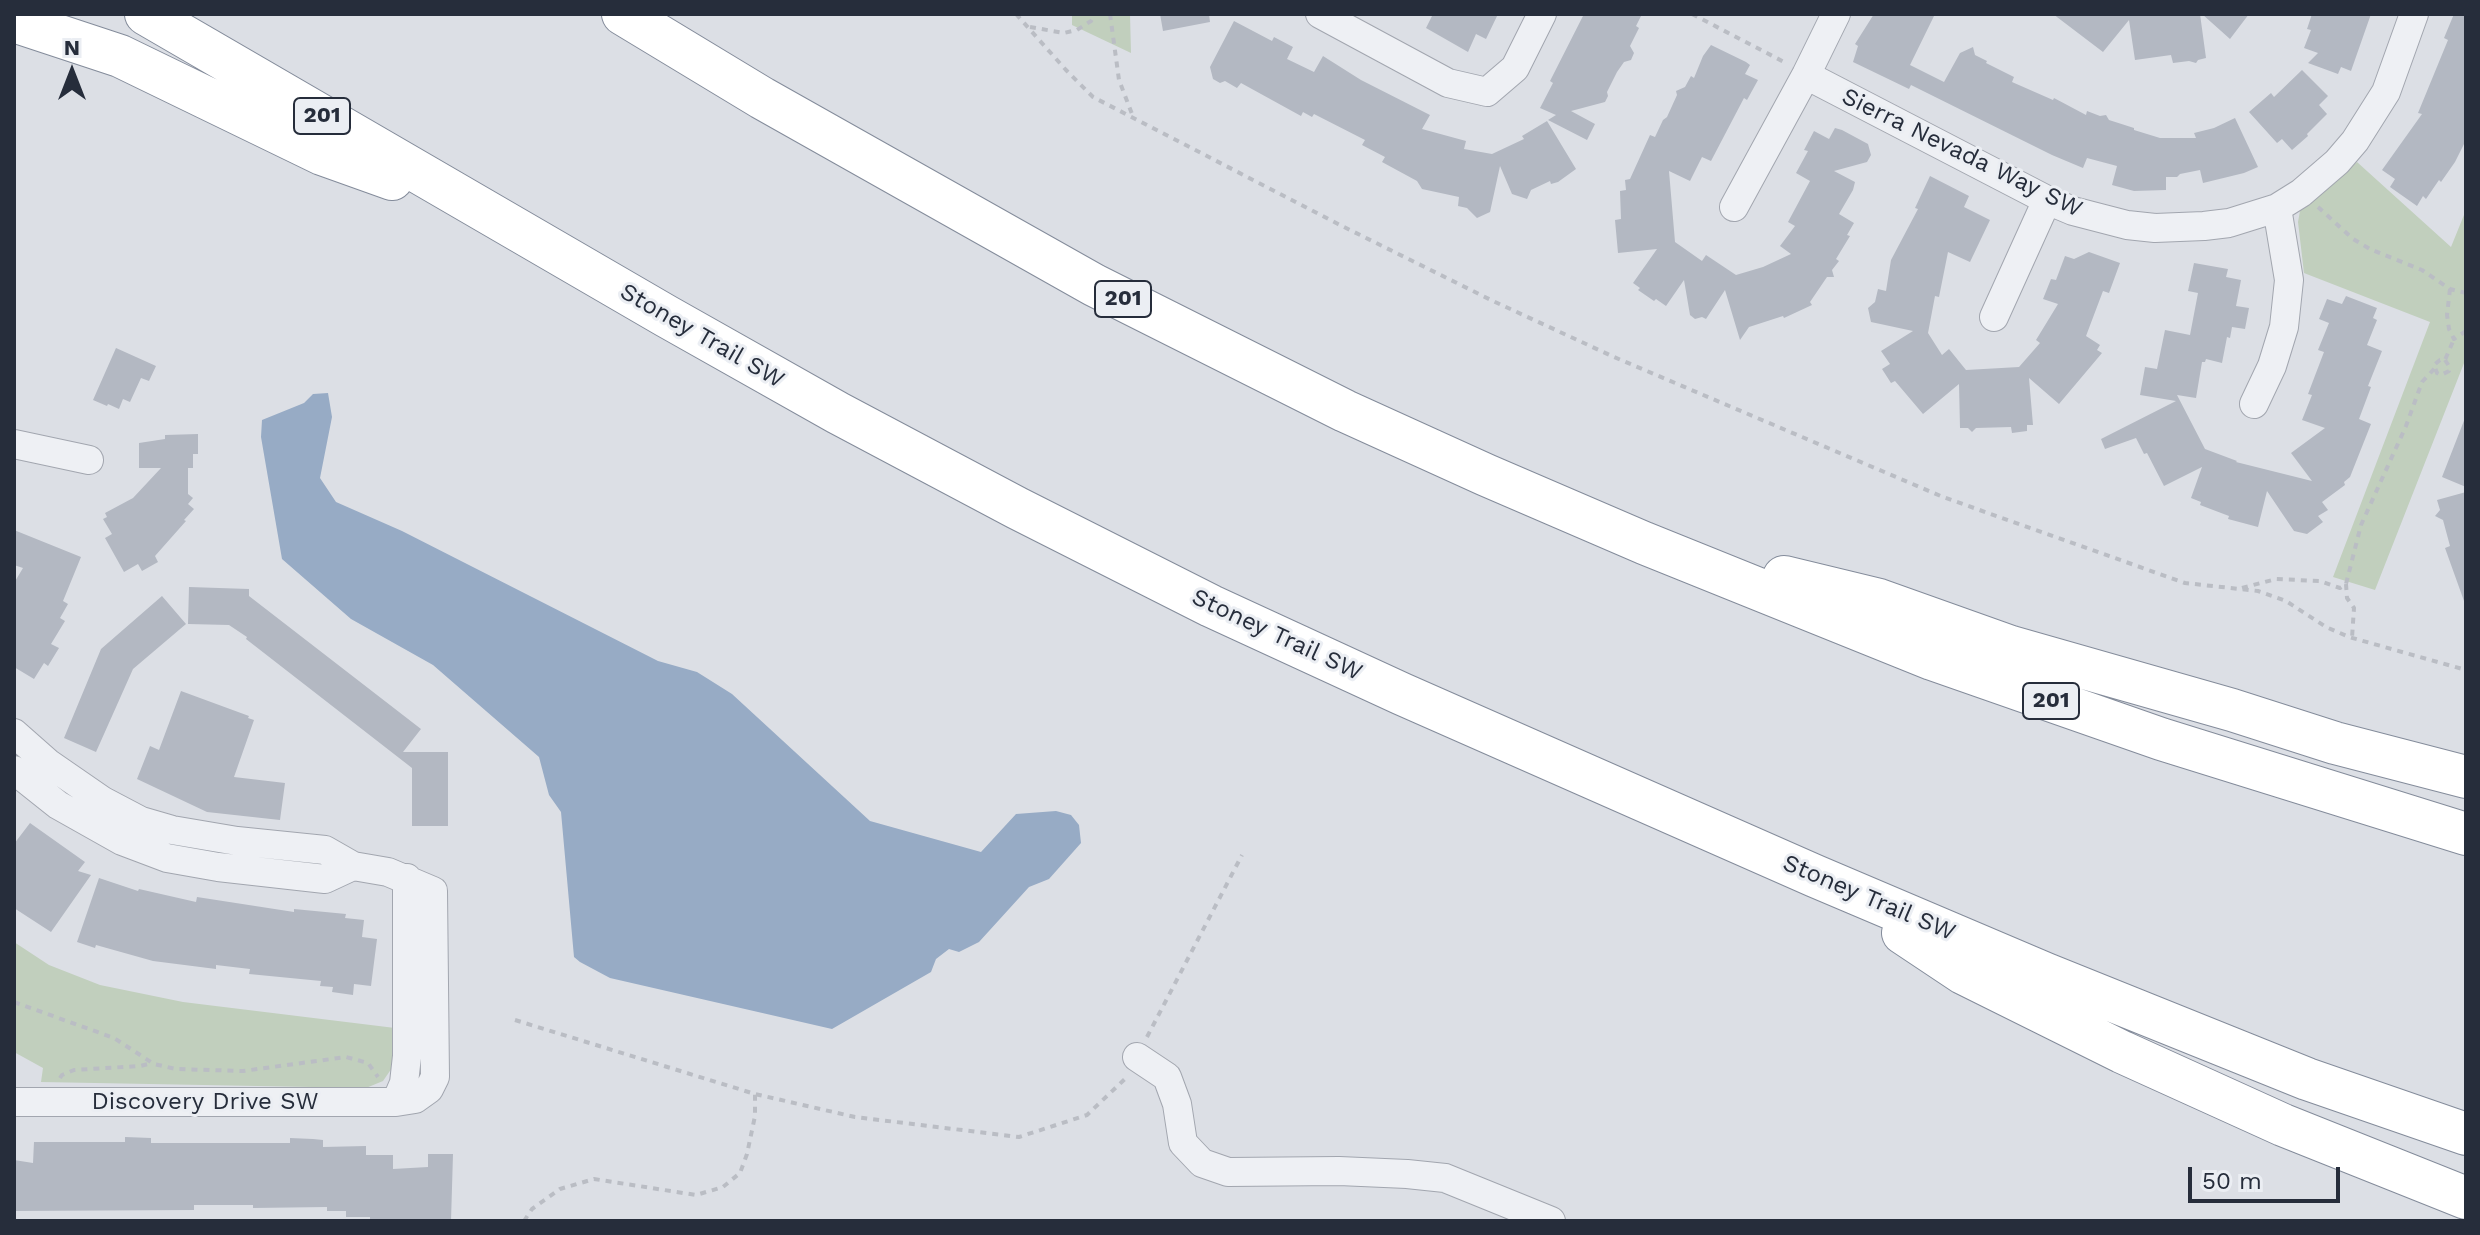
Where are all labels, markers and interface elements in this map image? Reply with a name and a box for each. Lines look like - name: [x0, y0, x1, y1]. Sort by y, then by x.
- north arrow: [32, 32, 112, 112]
- text: N: [64, 35, 80, 60]
- street label: Sierra Nevada Way SW: [1837, 82, 2087, 224]
- road number: 201: [294, 98, 350, 134]
- street label: Stoney Trail SW: [615, 277, 789, 395]
- road number: 201: [1095, 281, 1151, 317]
- street label: Stoney Trail SW: [1187, 583, 1367, 687]
- road number: 201: [2023, 683, 2079, 719]
- street label: Stoney Trail SW: [1778, 849, 1960, 947]
- street label: Discovery Drive SW: [92, 1088, 318, 1116]
- scale bar: [2192, 1151, 2344, 1201]
- text: 50 m: [2202, 1167, 2262, 1195]

